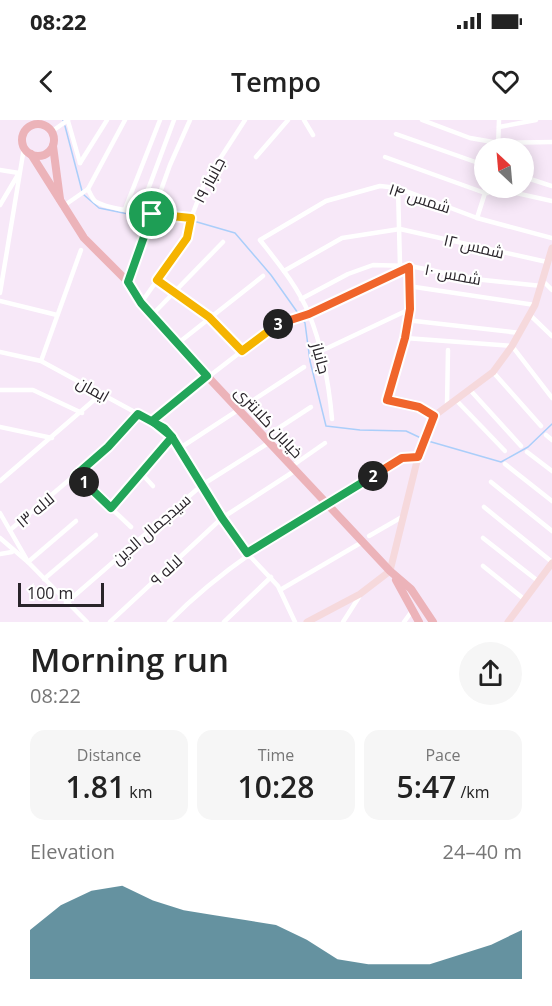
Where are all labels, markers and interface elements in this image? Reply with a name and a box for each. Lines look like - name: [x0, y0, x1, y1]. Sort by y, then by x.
- text: 08:22: [30, 6, 87, 36]
- text: Tempo: [231, 63, 321, 100]
- icon: back: [30, 65, 63, 98]
- icon: heart: [489, 65, 522, 98]
- north arrow: [474, 138, 534, 198]
- map controls: [474, 138, 534, 198]
- street label: جانباز ۱۹: [188, 153, 230, 207]
- street label: شمس ۱۴: [386, 178, 454, 218]
- pin: [126, 188, 177, 239]
- icon: arrive: [135, 197, 168, 230]
- street label: شمس ۱۲: [442, 228, 506, 264]
- street label: شمس ۱۰: [423, 258, 483, 290]
- pin: 3: [263, 309, 293, 339]
- text: 3: [273, 313, 283, 335]
- street label: جانباز: [306, 339, 336, 376]
- street label: ایمان: [72, 371, 114, 407]
- street label: خیابان کلانتری: [230, 381, 308, 463]
- pin: 2: [358, 461, 388, 491]
- text: 2: [368, 465, 378, 487]
- pin: 1: [69, 467, 99, 497]
- text: 1: [79, 471, 89, 493]
- street label: لاله ۱۳: [11, 487, 59, 533]
- street label: سیدجمال الدین: [107, 488, 195, 570]
- street label: لاله ۹: [145, 550, 187, 590]
- scale bar: [18, 580, 104, 607]
- text: 100 m: [27, 582, 73, 604]
- text: Morning run: [30, 637, 229, 682]
- button: share: [459, 642, 522, 705]
- text: 08:22: [30, 682, 81, 709]
- text: Distance: [77, 744, 141, 766]
- text: Time: [258, 744, 294, 766]
- text: Pace: [425, 744, 461, 766]
- text: 1.81: [65, 766, 125, 807]
- text: 10:28: [238, 766, 314, 807]
- text: 5:47: [397, 766, 456, 807]
- text: km: [125, 781, 153, 803]
- text: /km: [456, 781, 489, 803]
- text: Elevation: [30, 838, 115, 865]
- text: 24–40 m: [443, 838, 522, 865]

